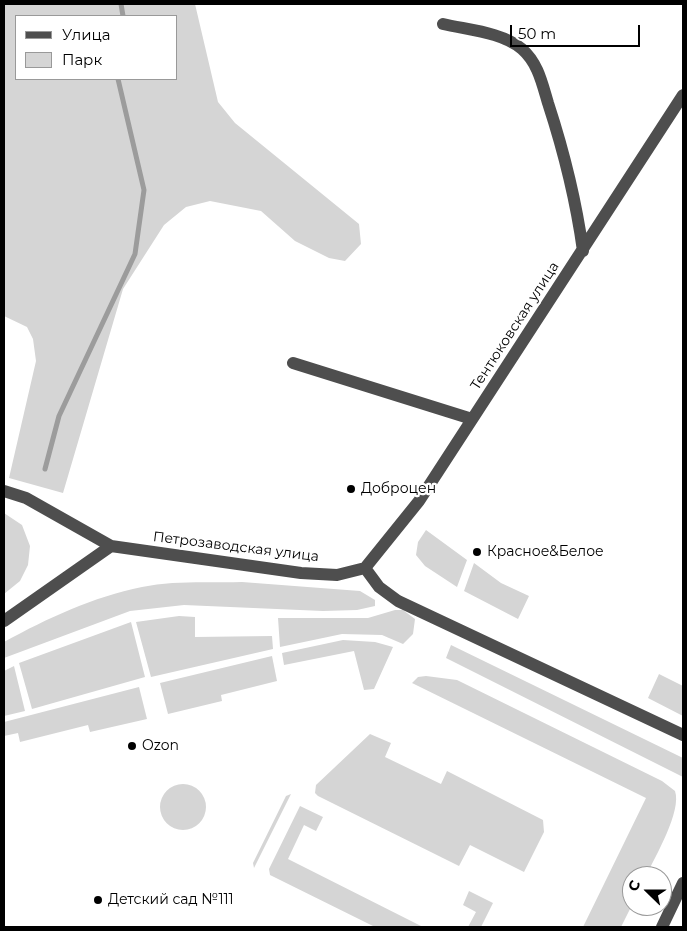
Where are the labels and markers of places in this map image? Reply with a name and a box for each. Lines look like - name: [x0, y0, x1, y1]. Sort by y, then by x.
- place label: Доброцен: [361, 481, 436, 497]
- marker: Доброцен: [345, 483, 357, 495]
- place label: Красное&Белое: [487, 544, 604, 560]
- marker: Красное&Белое: [471, 546, 483, 558]
- place label: Ozon: [142, 738, 179, 754]
- marker: Ozon: [126, 740, 138, 752]
- place label: Детский сад №111: [108, 892, 234, 908]
- marker: Детский сад №111: [92, 894, 104, 906]

